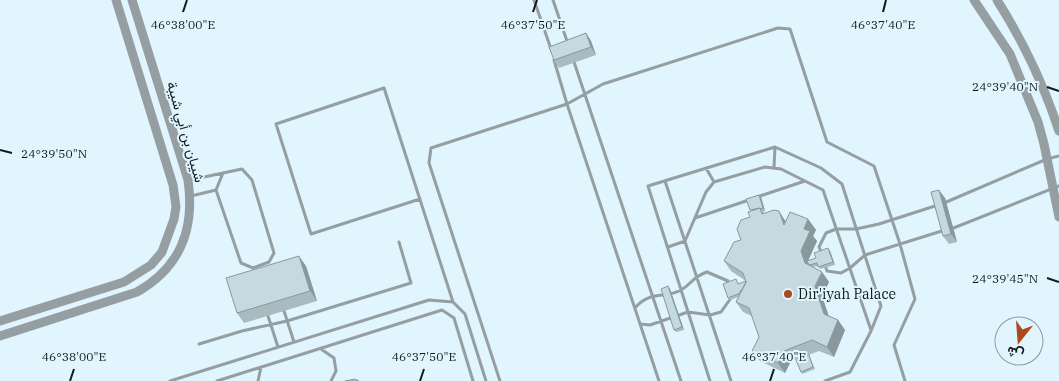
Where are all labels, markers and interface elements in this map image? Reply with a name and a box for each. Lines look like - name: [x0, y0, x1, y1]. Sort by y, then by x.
- text: 46°38'00"E: [151, 17, 215, 32]
- text: 46°37'50"E: [501, 17, 565, 32]
- text: 46°37'40"E: [851, 17, 915, 32]
- street label: شيبان بن أبي شيبة: [160, 79, 209, 185]
- text: 24°39'40"N: [972, 79, 1038, 94]
- text: 24°39'50"N: [21, 146, 87, 161]
- text: 24°39'45"N: [972, 271, 1038, 286]
- place label: Dir'iyah Palace: [798, 285, 896, 303]
- marker: Dir'iyah Palace: [782, 288, 794, 300]
- north arrow: [994, 316, 1044, 366]
- text: ش: [1004, 342, 1026, 364]
- text: 46°38'00"E: [42, 349, 106, 364]
- text: 46°37'50"E: [392, 349, 456, 364]
- text: 46°37'40"E: [742, 349, 806, 364]

